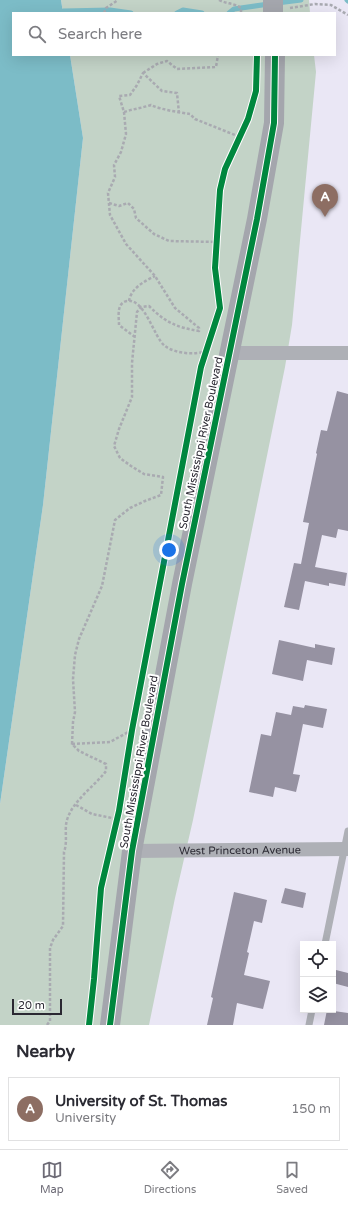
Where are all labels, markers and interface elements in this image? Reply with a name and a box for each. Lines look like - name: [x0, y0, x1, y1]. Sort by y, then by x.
- search box: [12, 12, 336, 56]
- icon: search: [26, 23, 48, 45]
- text: Search here: [58, 25, 142, 43]
- pin: A: [312, 184, 338, 217]
- street label: South Mississippi River Boulevard: [176, 356, 226, 530]
- your location: [159, 540, 179, 560]
- street label: South Mississippi River Boulevard: [117, 674, 161, 850]
- street label: West Princeton Avenue: [179, 843, 301, 857]
- map controls: [300, 941, 336, 1013]
- button: locate: [300, 941, 336, 977]
- button: layers: [300, 977, 336, 1013]
- scale bar: [12, 997, 62, 1016]
- text: 20 m: [18, 999, 45, 1012]
- text: Nearby: [16, 1041, 75, 1062]
- text: University of St. Thomas: [55, 1092, 227, 1110]
- text: A: [25, 1101, 35, 1117]
- text: 150 m: [291, 1101, 331, 1117]
- text: University: [55, 1110, 116, 1126]
- tab: Map: [40, 1159, 64, 1196]
- tab: Directions: [144, 1159, 196, 1196]
- tab: Saved: [276, 1159, 308, 1196]

